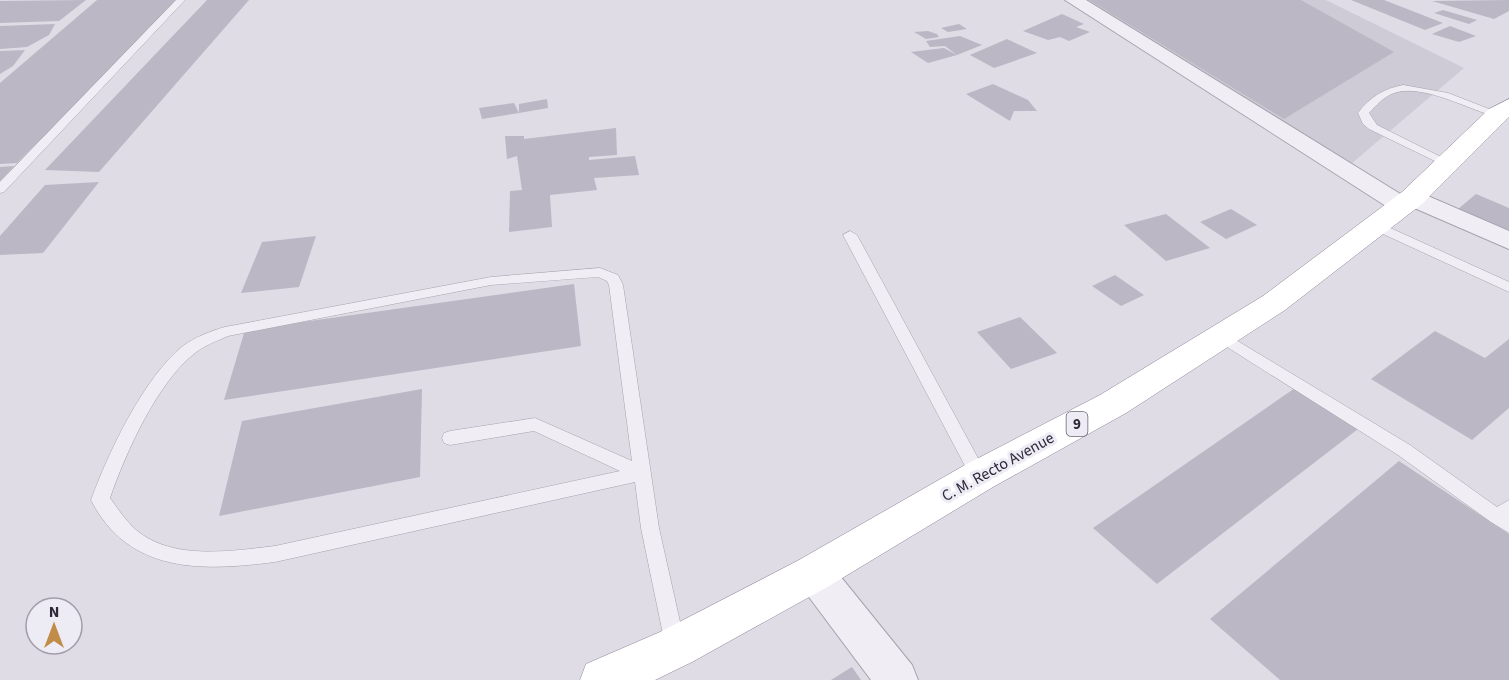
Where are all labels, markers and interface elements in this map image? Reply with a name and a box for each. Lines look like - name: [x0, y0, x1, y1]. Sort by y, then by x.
- road number: 9: [1066, 412, 1088, 436]
- street label: C. M. Recto Avenue: [938, 427, 1058, 507]
- north arrow: [24, 596, 84, 656]
- text: N: [49, 601, 59, 623]

